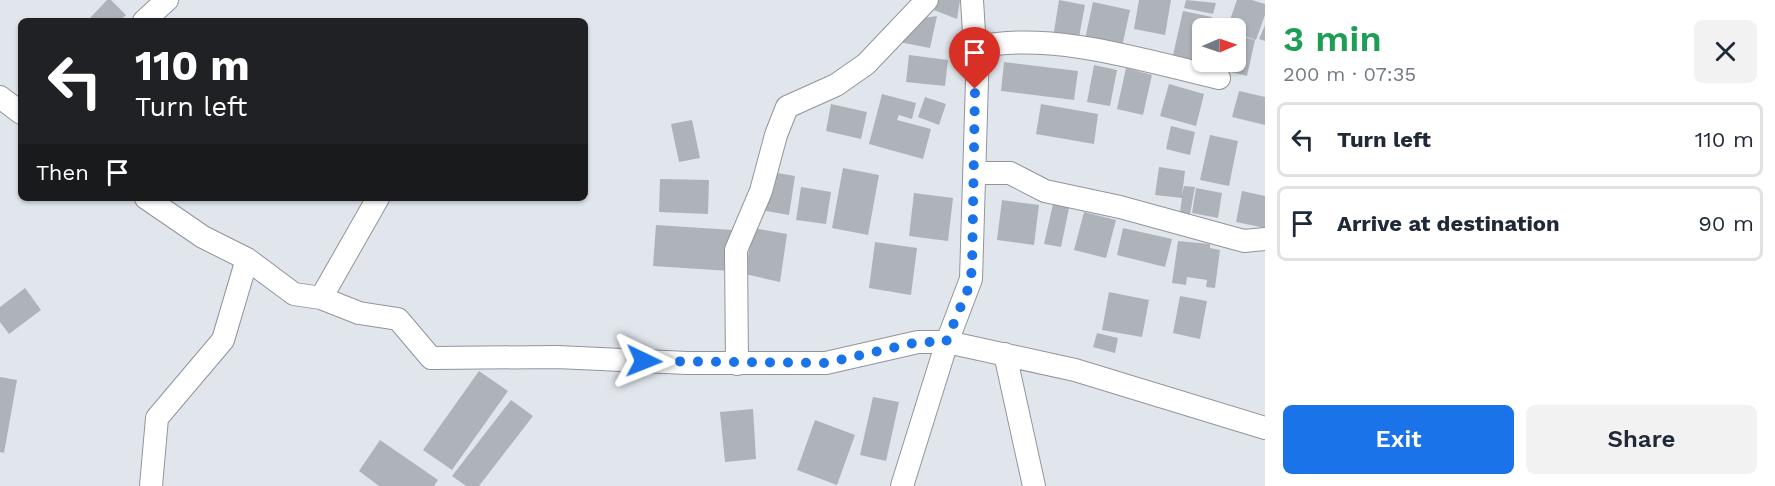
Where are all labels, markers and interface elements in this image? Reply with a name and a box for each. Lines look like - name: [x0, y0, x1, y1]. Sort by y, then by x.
- north arrow: [1192, 18, 1246, 72]
- map controls: [1192, 18, 1246, 72]
- text: 3 min: [1283, 18, 1382, 60]
- button: close: [1694, 20, 1757, 83]
- pin: [949, 27, 1000, 89]
- icon: arrive: [958, 36, 991, 69]
- text: 110 m: [135, 41, 250, 90]
- icon: left: [36, 42, 114, 120]
- text: 200 m · 07:35: [1283, 62, 1416, 86]
- text: Turn left: [135, 91, 247, 123]
- icon: left: [1286, 123, 1319, 156]
- text: Turn left: [1337, 127, 1431, 152]
- text: 110 m: [1695, 127, 1754, 152]
- icon: arrive: [101, 156, 134, 189]
- text: Then: [36, 160, 89, 185]
- icon: arrive: [1286, 207, 1319, 240]
- text: Arrive at destination: [1337, 211, 1560, 236]
- text: 90 m: [1698, 211, 1754, 236]
- position arrow: [612, 329, 676, 393]
- button: Exit: [1283, 405, 1514, 474]
- button: Share: [1526, 405, 1757, 474]

